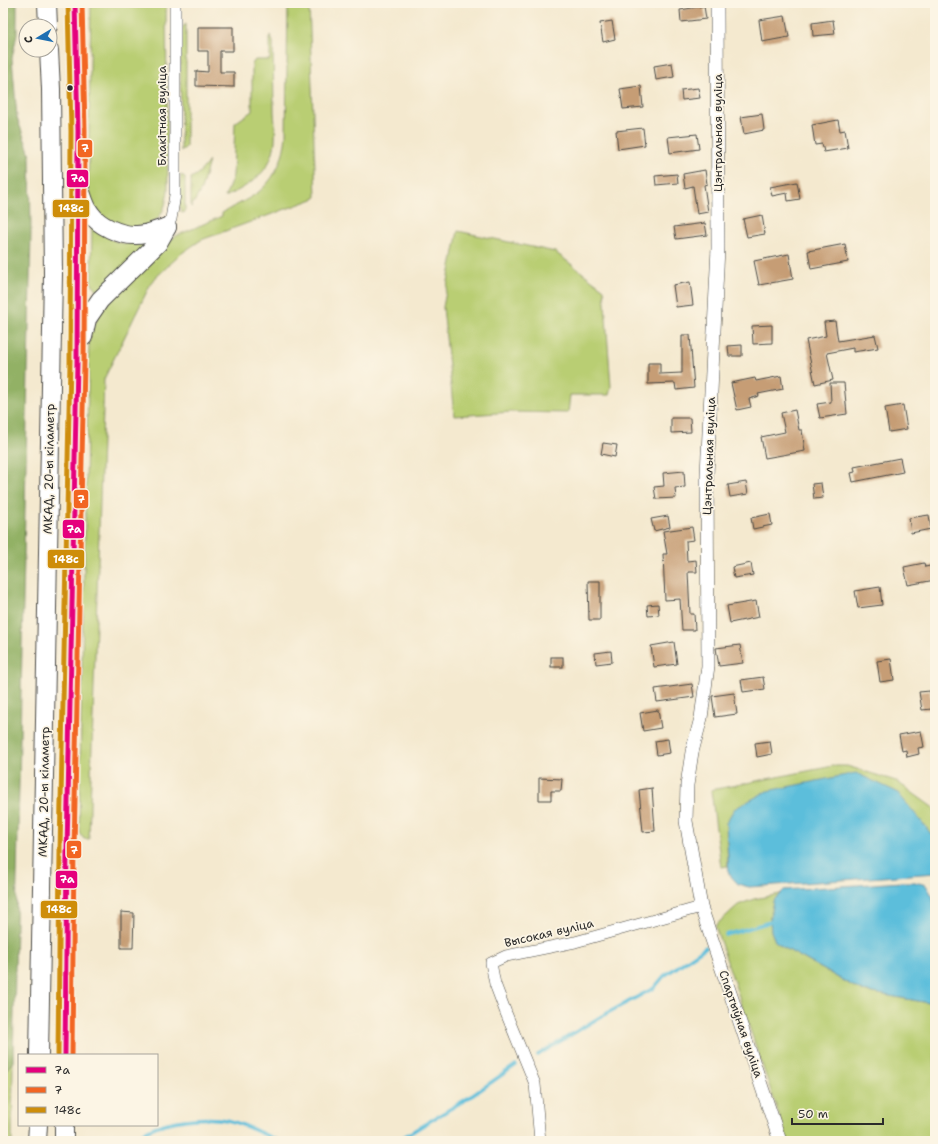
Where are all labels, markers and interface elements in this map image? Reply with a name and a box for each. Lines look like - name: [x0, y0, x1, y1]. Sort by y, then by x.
- north arrow: [18, 18, 58, 58]
- text: С: [21, 35, 37, 44]
- street label: Блакітная вуліца: [154, 65, 170, 166]
- street label: Цэнтральная вуліца: [710, 73, 726, 192]
- unlabelled marker: [65, 83, 75, 93]
- line badge: 7: [77, 139, 93, 158]
- text: 7: [81, 141, 89, 156]
- line badge: 7а: [66, 169, 89, 188]
- text: 7а: [70, 171, 86, 186]
- line badge: 148с: [52, 199, 90, 218]
- text: 148с: [58, 201, 84, 216]
- street label: Цэнтральная вуліца: [699, 396, 719, 515]
- street label: МКАД, 20-ы кіламетр: [40, 403, 58, 534]
- line badge: 7: [73, 489, 89, 509]
- text: 7: [77, 492, 85, 507]
- line badge: 7а: [62, 519, 85, 539]
- text: 7а: [66, 522, 82, 537]
- line badge: 148с: [47, 549, 85, 569]
- text: 148с: [53, 552, 79, 567]
- street label: МКАД, 20-ы кіламетр: [35, 726, 53, 857]
- line badge: 7: [66, 840, 82, 859]
- text: 7: [70, 843, 78, 858]
- line badge: 7а: [55, 870, 78, 889]
- text: 7а: [59, 872, 75, 887]
- line badge: 148с: [40, 900, 78, 919]
- text: 148с: [46, 902, 72, 917]
- street label: Высокая вуліца: [503, 915, 596, 951]
- street label: Спартыўная вуліца: [715, 968, 767, 1080]
- legend: [18, 1054, 158, 1126]
- text: 7а: [54, 1062, 70, 1078]
- text: 7: [54, 1082, 62, 1098]
- scale bar: [792, 1100, 883, 1126]
- text: 148с: [54, 1102, 81, 1118]
- text: 50 m: [798, 1106, 828, 1122]

